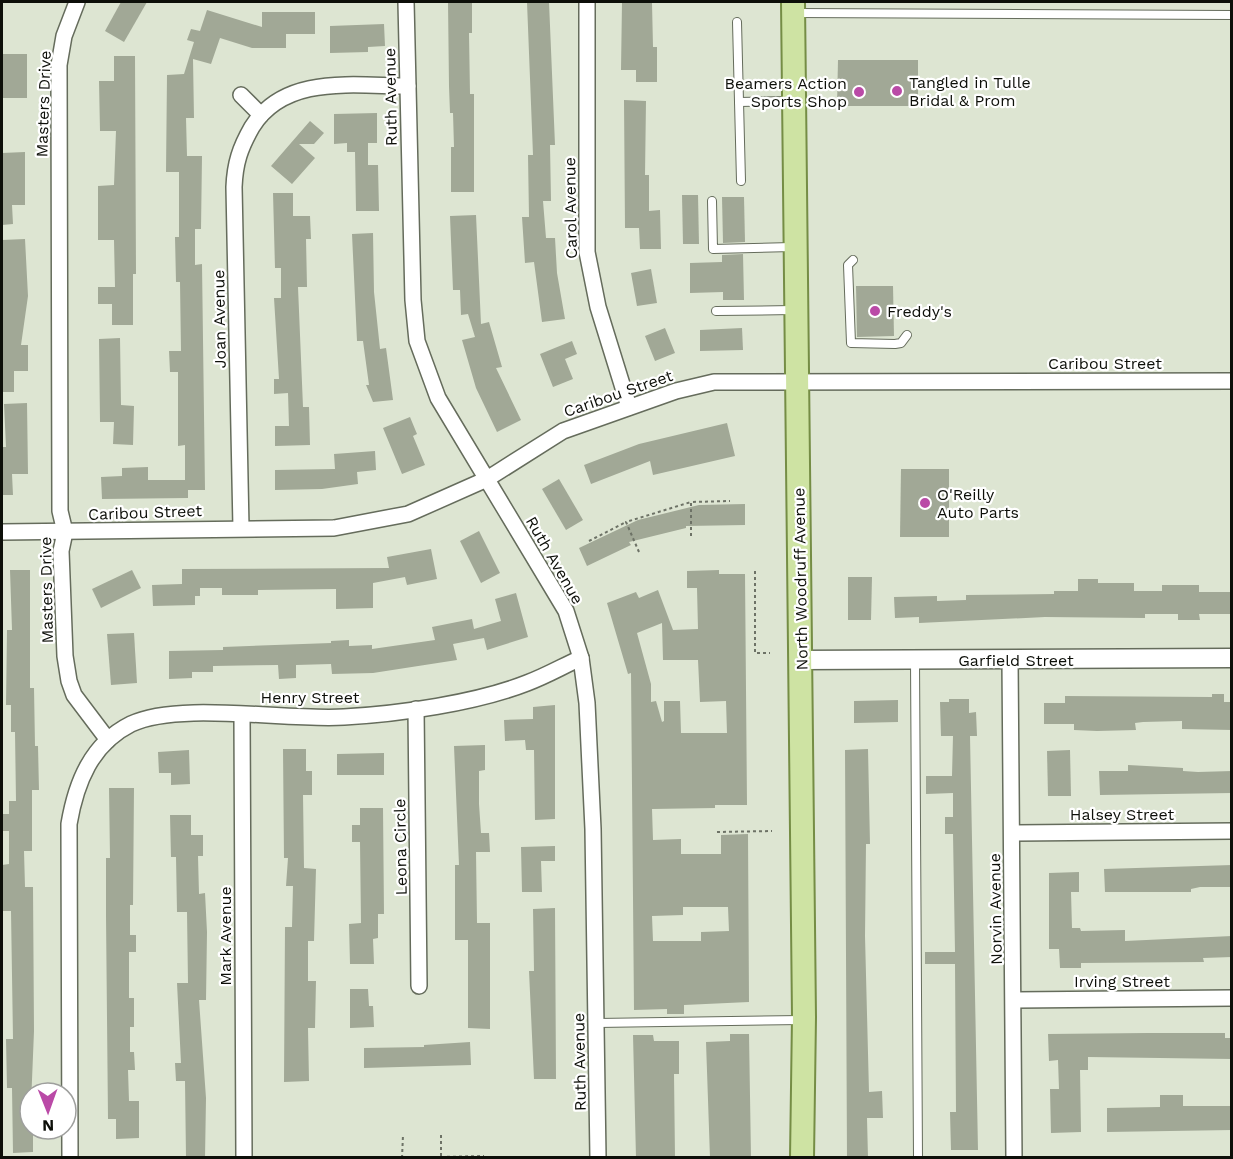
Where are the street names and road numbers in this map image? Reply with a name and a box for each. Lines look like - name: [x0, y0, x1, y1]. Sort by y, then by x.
- street label: Ruth Avenue: [380, 48, 401, 146]
- street label: Masters Drive: [32, 50, 55, 158]
- street label: Carol Avenue: [560, 157, 581, 259]
- street label: Joan Avenue: [209, 269, 230, 369]
- street label: Caribou Street: [1048, 354, 1162, 373]
- street label: Caribou Street: [561, 366, 675, 421]
- street label: North Woodruff Avenue: [789, 487, 812, 671]
- street label: Caribou Street: [88, 501, 203, 524]
- street label: Ruth Avenue: [522, 513, 587, 608]
- street label: Masters Drive: [36, 536, 57, 644]
- street label: Garfield Street: [958, 651, 1074, 670]
- street label: Henry Street: [261, 688, 360, 707]
- street label: Leona Circle: [390, 798, 411, 896]
- street label: Halsey Street: [1070, 805, 1174, 824]
- street label: Norvin Avenue: [985, 853, 1006, 965]
- street label: Mark Avenue: [216, 886, 235, 986]
- street label: Irving Street: [1074, 972, 1170, 991]
- street label: Ruth Avenue: [569, 1013, 590, 1111]

